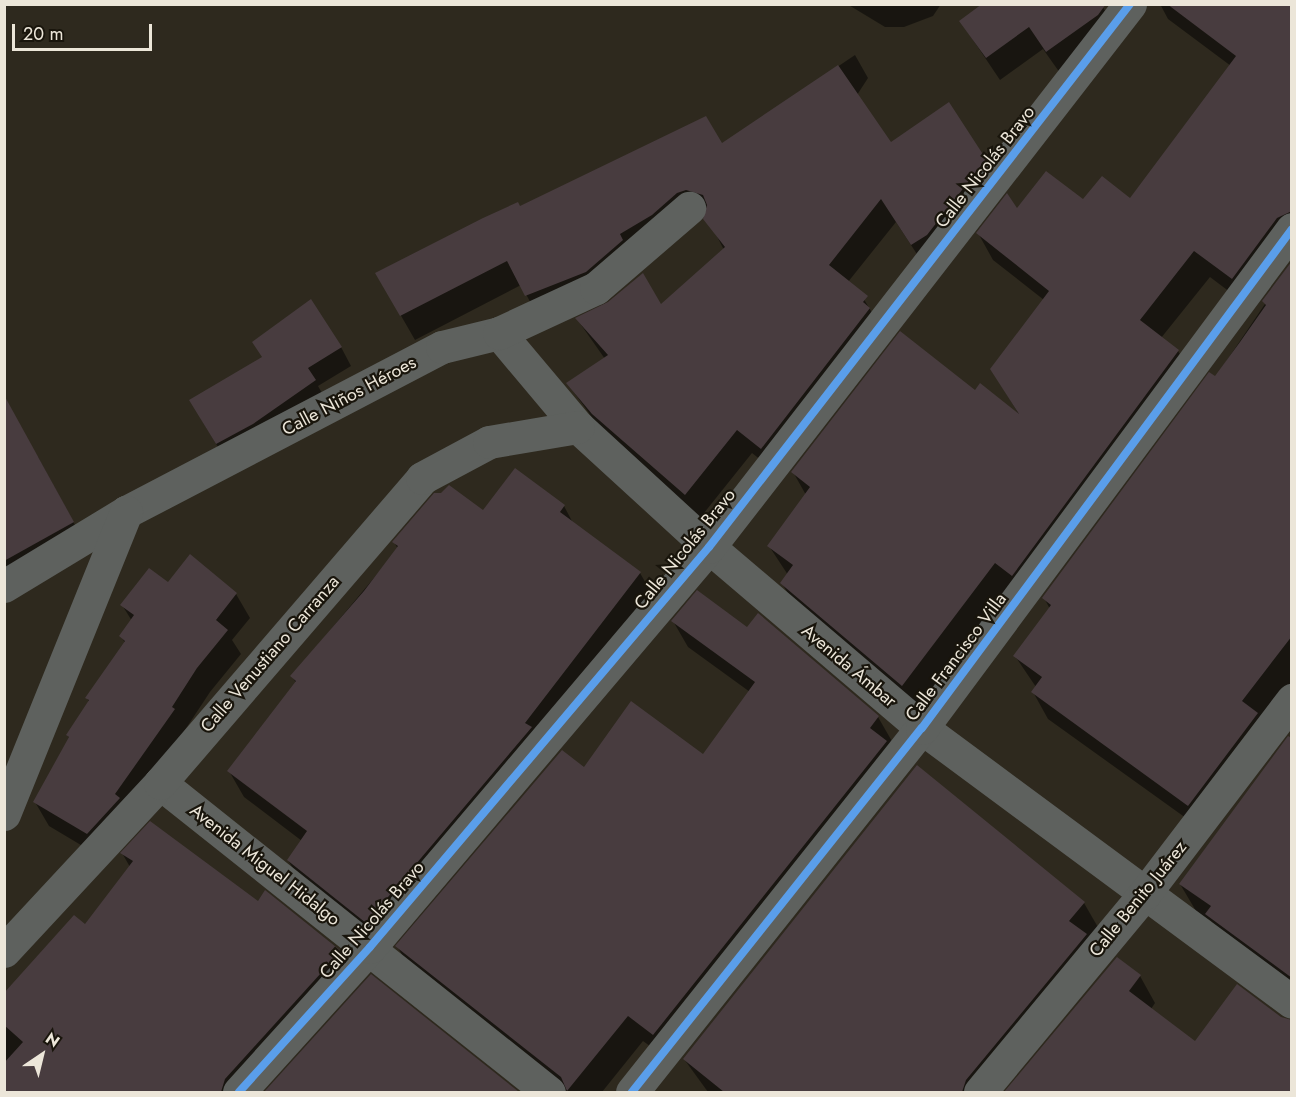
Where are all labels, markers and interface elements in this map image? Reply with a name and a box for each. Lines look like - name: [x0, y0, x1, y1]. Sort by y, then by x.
- scale bar: [15, 12, 154, 50]
- text: 20 m: [23, 21, 63, 47]
- street label: Calle Nicolás Bravo: [931, 102, 1039, 232]
- street label: Calle Niños Héroes: [278, 352, 420, 440]
- street label: Calle Nicolás Bravo: [630, 484, 740, 614]
- street label: Calle Venustiano Carranza: [196, 571, 344, 737]
- street label: Calle Francisco Villa: [901, 589, 1011, 725]
- street label: Avenida Ámbar: [797, 620, 901, 712]
- street label: Avenida Miguel Hidalgo: [186, 800, 344, 930]
- street label: Calle Benito Juárez: [1085, 837, 1191, 961]
- street label: Calle Nicolás Bravo: [315, 857, 429, 983]
- north arrow: [12, 1025, 72, 1085]
- text: N: [41, 1027, 64, 1053]

